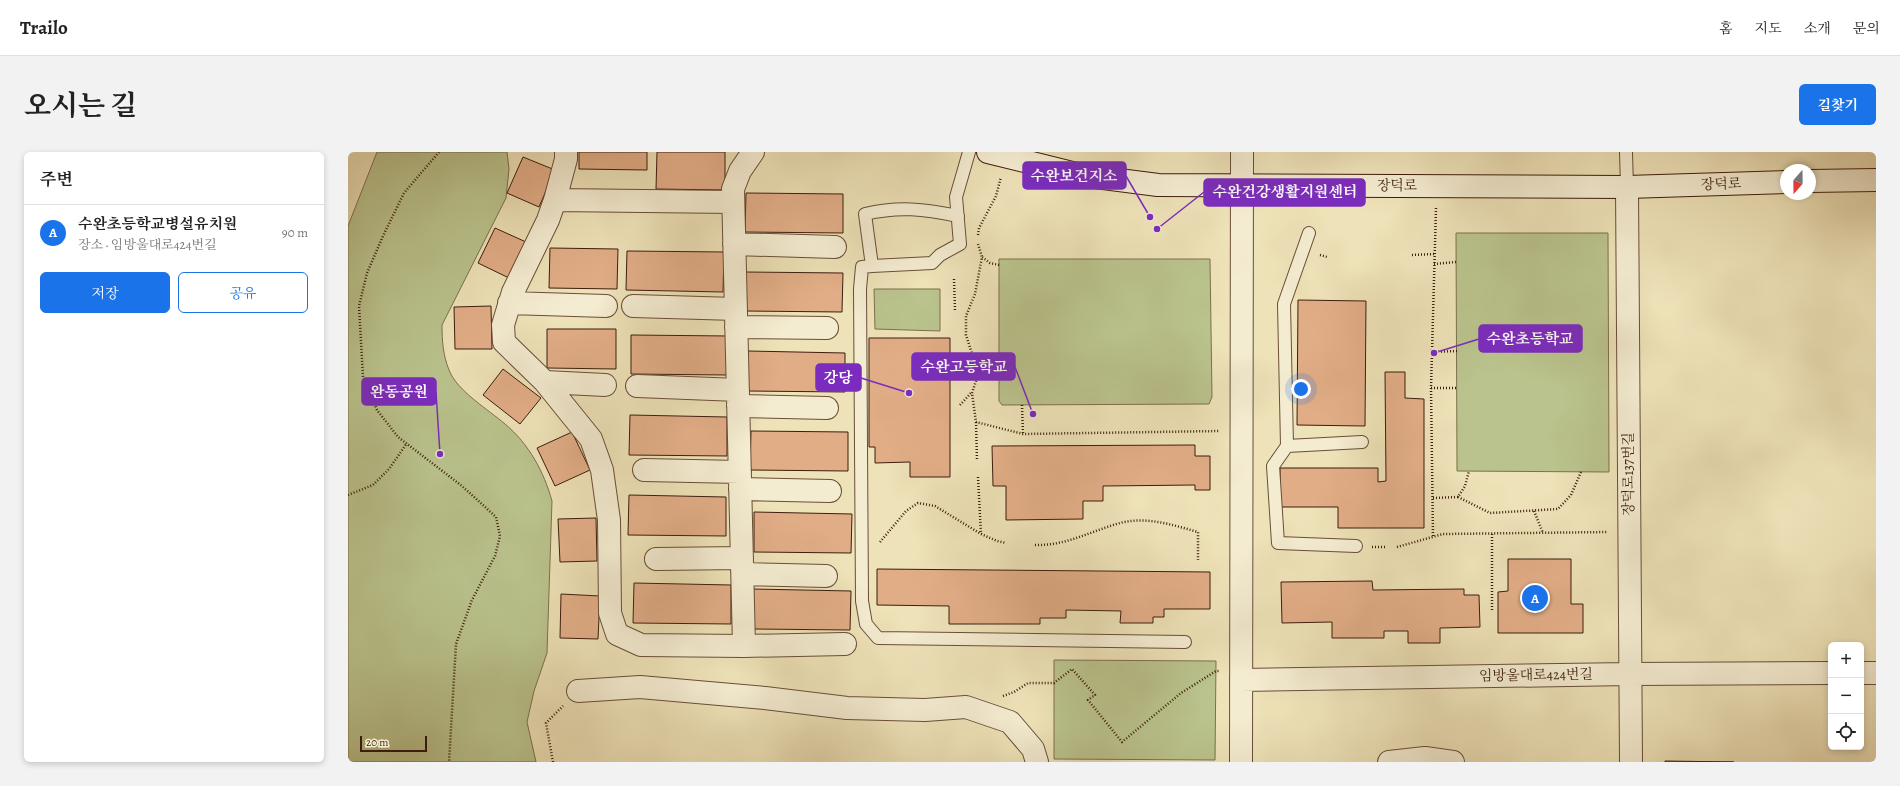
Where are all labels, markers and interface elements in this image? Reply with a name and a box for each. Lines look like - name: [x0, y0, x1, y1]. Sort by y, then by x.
- text: Trailo: [20, 15, 68, 41]
- text: 홈: [1719, 19, 1733, 38]
- text: 지도: [1755, 19, 1782, 38]
- text: 소개: [1804, 19, 1831, 38]
- text: 문의: [1853, 19, 1880, 38]
- button: 길찾기: [1799, 84, 1876, 125]
- text: 오시는 길: [24, 87, 137, 125]
- callout: 수완보건지소: [1023, 162, 1126, 189]
- north arrow: [1780, 164, 1816, 200]
- text: 수완보건지소: [1031, 166, 1118, 186]
- text: 주변: [40, 168, 73, 191]
- street label: 장덕로: [1700, 174, 1742, 194]
- street label: 장덕로: [1377, 176, 1418, 195]
- callout: 수완건강생활지원센터: [1204, 179, 1365, 206]
- text: 수완건강생활지원센터: [1213, 182, 1357, 202]
- text: 수완초등학교병설유치원: [78, 214, 237, 234]
- text: A: [49, 224, 57, 241]
- text: 90 m: [282, 224, 308, 241]
- text: 장소 · 임방울대로424번길: [78, 236, 217, 253]
- button: 저장: [40, 272, 170, 313]
- button: 공유: [178, 272, 308, 313]
- callout: 수완초등학교: [1479, 325, 1582, 352]
- text: 수완초등학교: [1487, 329, 1574, 349]
- callout: 수완고등학교: [912, 353, 1015, 380]
- text: 수완고등학교: [921, 357, 1008, 377]
- callout: 강당: [816, 364, 861, 391]
- text: 강당: [824, 368, 853, 388]
- callout: 완동공원: [362, 378, 436, 405]
- your location: [1291, 379, 1311, 399]
- text: 완동공원: [370, 382, 428, 402]
- street label: 장덕로137번길: [1619, 432, 1638, 516]
- pin: A: [1522, 583, 1548, 613]
- map controls: [1828, 642, 1864, 750]
- button: +: [1828, 642, 1864, 678]
- street label: 임방울대로424번길: [1479, 665, 1593, 685]
- button: −: [1828, 678, 1864, 714]
- button: locate: [1828, 714, 1864, 750]
- scale bar: [360, 734, 427, 753]
- text: 20 m: [366, 735, 388, 750]

